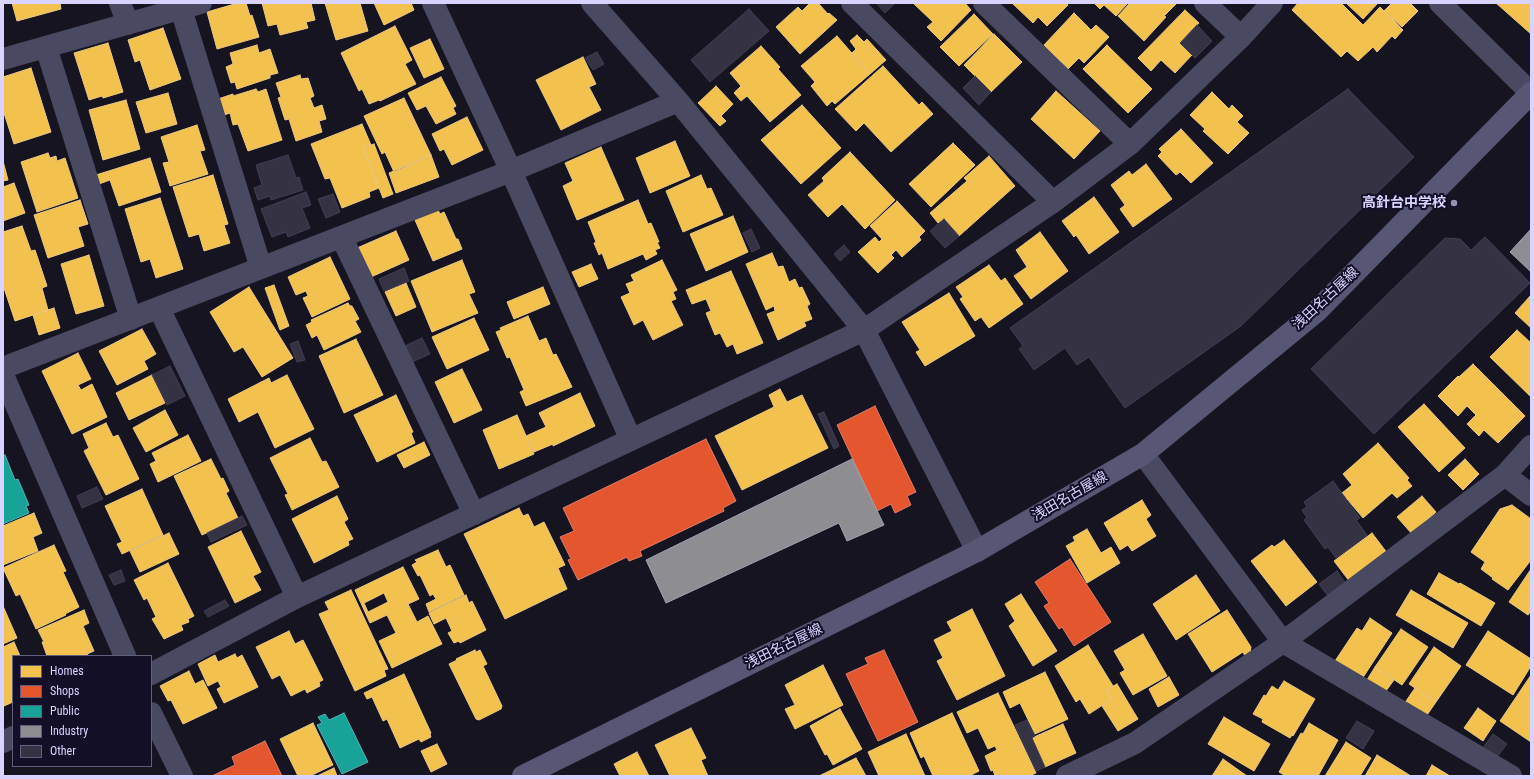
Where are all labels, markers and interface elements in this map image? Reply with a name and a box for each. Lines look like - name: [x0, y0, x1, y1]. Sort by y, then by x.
- place label: 高針台中学校: [1362, 195, 1446, 211]
- marker: 高針台中学校: [1449, 198, 1459, 208]
- street label: 浅田名古屋線: [1290, 264, 1362, 334]
- street label: 浅田名古屋線: [1029, 469, 1111, 525]
- street label: 浅田名古屋線: [743, 621, 825, 673]
- legend: [12, 655, 152, 767]
- text: Homes: [50, 664, 84, 678]
- text: Shops: [50, 684, 79, 698]
- text: Public: [50, 704, 79, 718]
- text: Industry: [50, 724, 88, 738]
- text: Other: [50, 744, 76, 758]

